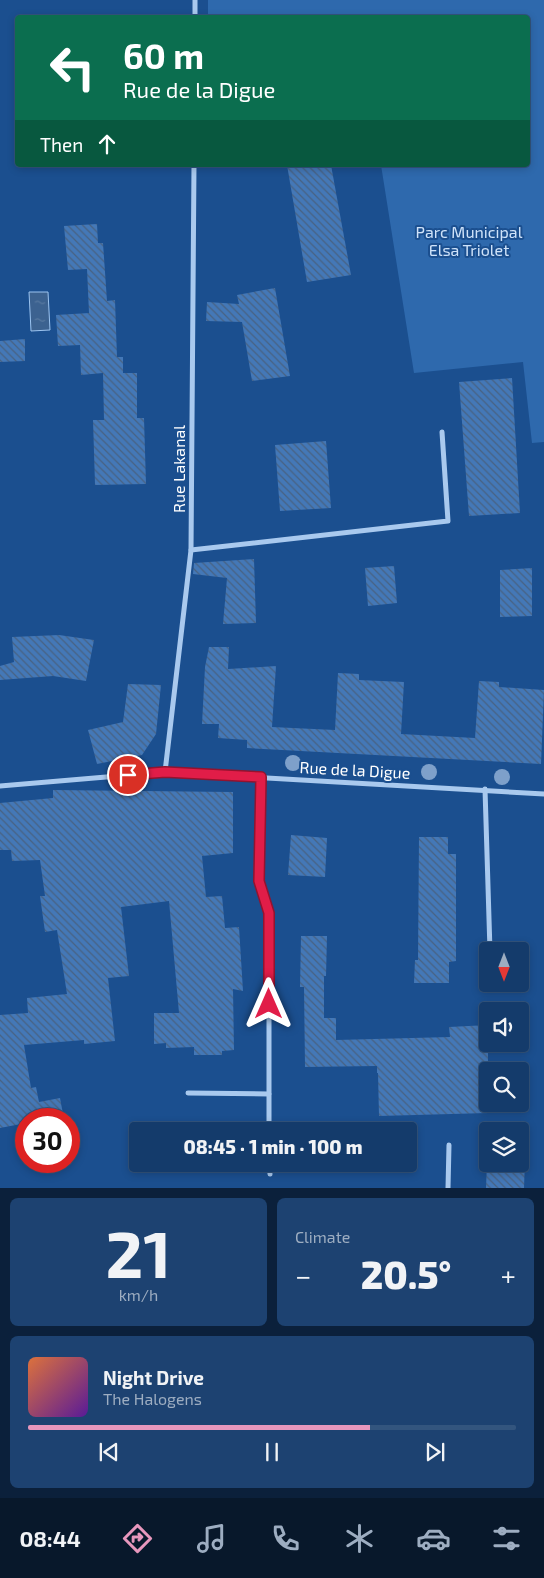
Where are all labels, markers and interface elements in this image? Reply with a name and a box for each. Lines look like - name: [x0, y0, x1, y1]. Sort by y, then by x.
- text: 60 m: [123, 34, 204, 76]
- icon: left: [40, 35, 105, 100]
- text: Rue de la Digue: [123, 76, 275, 102]
- icon: ahead: [93, 130, 121, 158]
- text: Then: [40, 133, 83, 156]
- park label: Parc Municipal Elsa Triolet: [416, 222, 523, 259]
- street label: Rue Lakanal: [169, 425, 188, 513]
- pin: [107, 754, 149, 796]
- street label: Rue de la Digue: [299, 757, 411, 782]
- icon: arrive: [114, 761, 142, 789]
- north arrow: [479, 942, 529, 992]
- map controls: [479, 942, 529, 1172]
- position arrow: [242, 977, 294, 1029]
- button: sound: [479, 1002, 529, 1052]
- button: search: [479, 1062, 529, 1112]
- speed limit sign: 30: [15, 1108, 80, 1173]
- button: layers: [479, 1122, 529, 1172]
- text: 08:45 · 1 min · 100 m: [184, 1135, 362, 1158]
- text: 21: [106, 1213, 171, 1291]
- text: Climate: [295, 1227, 350, 1246]
- text: 20.5°: [361, 1251, 451, 1297]
- text: −: [295, 1258, 311, 1292]
- text: +: [501, 1258, 516, 1292]
- text: km/h: [119, 1285, 158, 1304]
- text: Night Drive: [103, 1366, 204, 1389]
- text: The Halogens: [103, 1389, 202, 1408]
- icon: previous: [95, 1438, 123, 1466]
- icon: pause: [258, 1438, 286, 1466]
- icon: next: [421, 1438, 449, 1466]
- icon: directions: [120, 1521, 155, 1556]
- icon: music: [194, 1521, 229, 1556]
- icon: phone: [268, 1521, 303, 1556]
- icon: climate: [342, 1521, 377, 1556]
- icon: car: [416, 1521, 451, 1556]
- icon: filters: [489, 1521, 524, 1556]
- text: 08:44: [19, 1525, 81, 1551]

